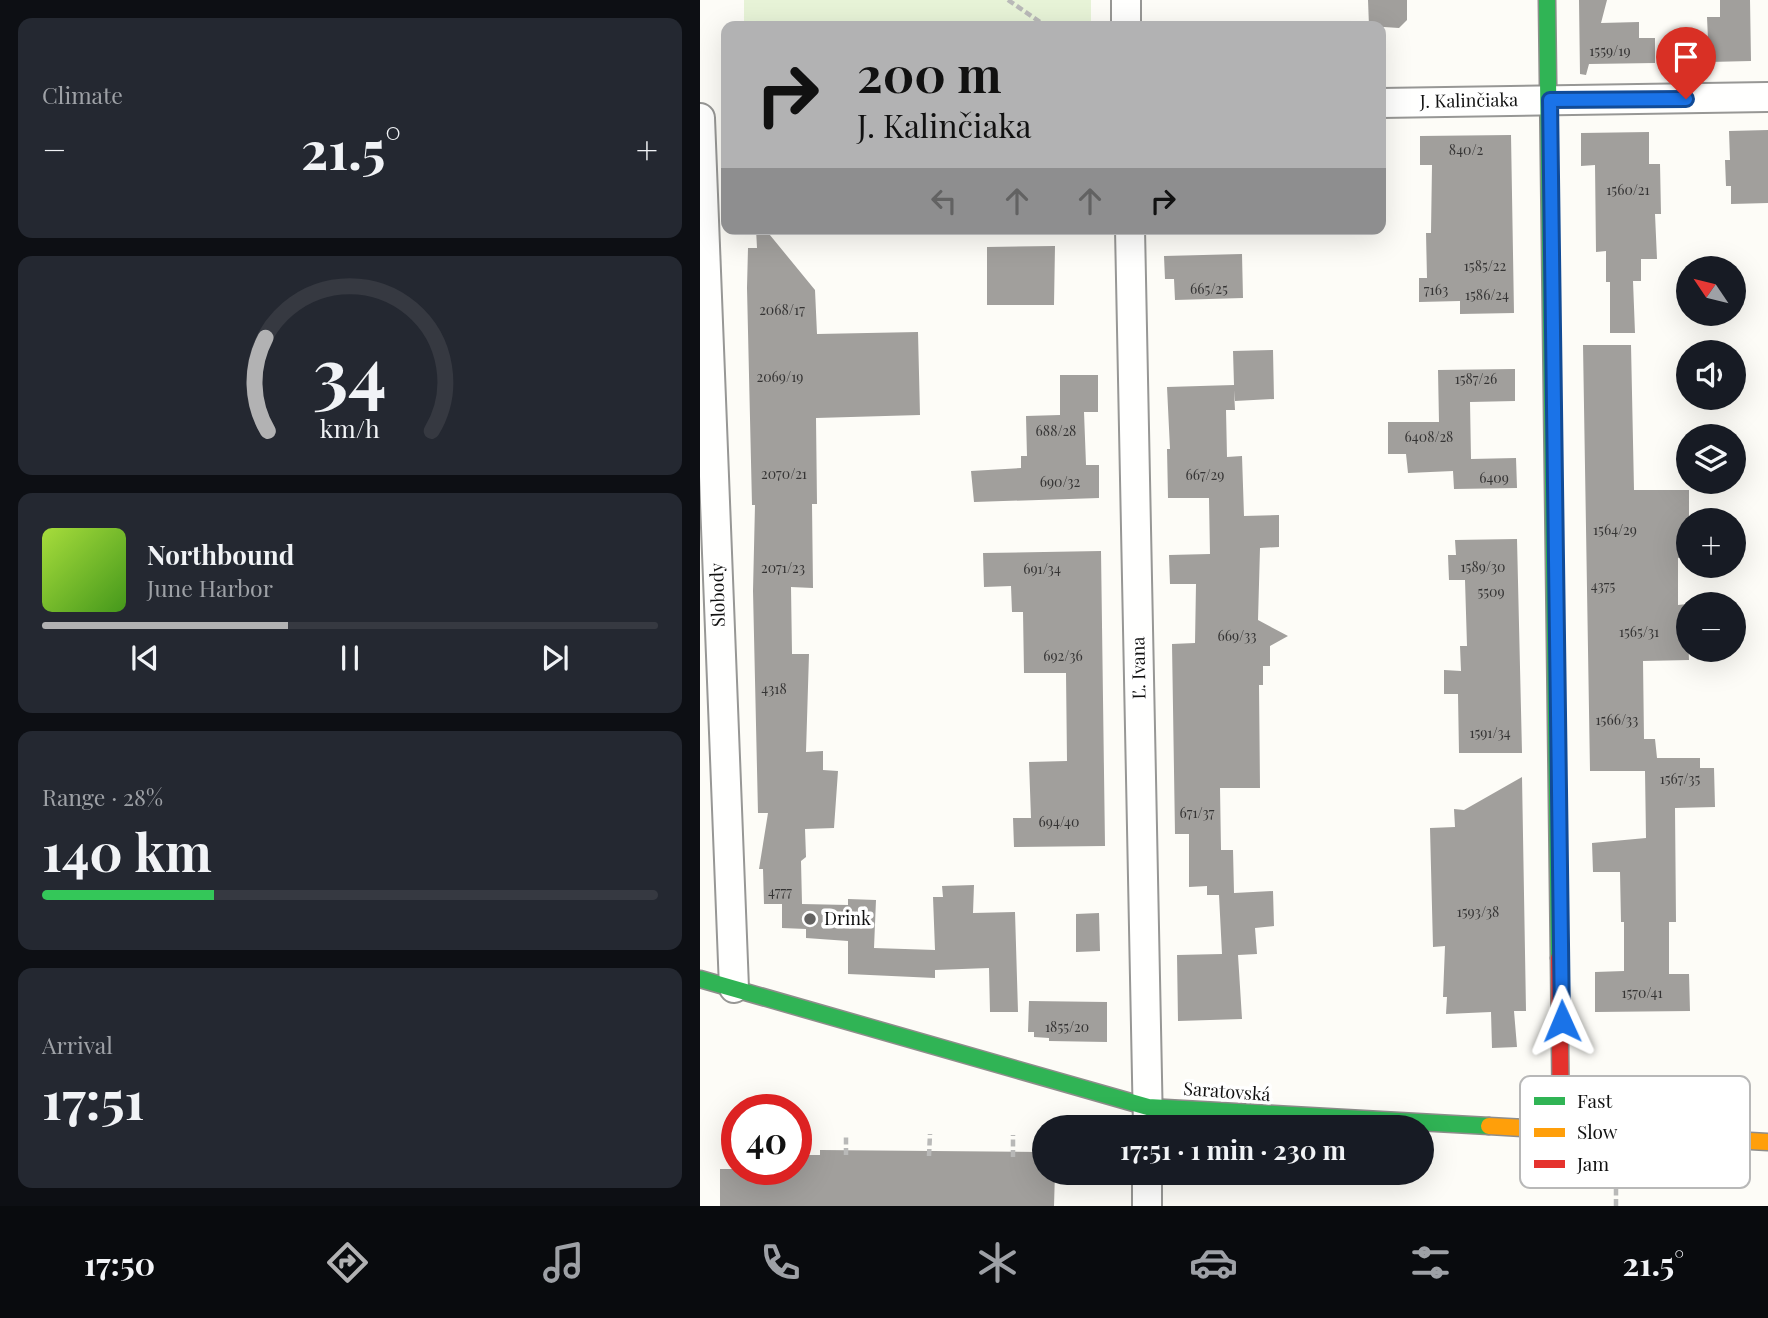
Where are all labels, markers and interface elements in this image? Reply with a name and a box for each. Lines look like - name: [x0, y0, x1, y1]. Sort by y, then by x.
- pin: [1656, 27, 1716, 99]
- icon: arrive: [1667, 38, 1705, 76]
- text: 200 m: [857, 40, 1002, 105]
- house number: 1559/19: [1589, 41, 1631, 60]
- icon: right: [742, 49, 833, 140]
- text: Climate: [42, 79, 123, 110]
- street label: J. Kalinčiaka: [1419, 87, 1518, 113]
- text: J. Kalinčiaka: [857, 103, 1032, 146]
- text: 21.5°: [301, 114, 401, 183]
- text: −: [42, 123, 67, 174]
- text: +: [636, 123, 658, 174]
- house number: 840/2: [1449, 140, 1483, 159]
- house number: 1560/21: [1606, 180, 1650, 199]
- icon: left: [925, 182, 963, 220]
- icon: ahead: [998, 182, 1036, 220]
- icon: ahead: [1071, 182, 1109, 220]
- icon: right: [1144, 182, 1182, 220]
- house number: 1585/22: [1464, 256, 1506, 275]
- north arrow: [1676, 256, 1746, 326]
- map controls: [1676, 256, 1746, 662]
- house number: 665/25: [1190, 279, 1228, 298]
- house number: 7163: [1424, 280, 1448, 299]
- house number: 1586/24: [1465, 285, 1509, 304]
- house number: 2068/17: [759, 300, 805, 319]
- text: 34: [313, 323, 387, 420]
- button: sound: [1676, 340, 1746, 410]
- house number: 2069/19: [757, 367, 803, 386]
- house number: 1587/26: [1455, 369, 1497, 388]
- text: km/h: [320, 411, 380, 444]
- house number: 688/28: [1036, 421, 1076, 440]
- button: layers: [1676, 424, 1746, 494]
- house number: 6408/28: [1405, 427, 1453, 446]
- house number: 2070/21: [761, 464, 807, 483]
- house number: 667/29: [1186, 465, 1224, 484]
- house number: 6409: [1479, 468, 1509, 487]
- house number: 690/32: [1040, 472, 1081, 491]
- button: +: [1676, 508, 1746, 578]
- house number: 1564/29: [1593, 520, 1637, 539]
- text: Northbound: [147, 537, 294, 572]
- house number: 1589/30: [1461, 557, 1505, 576]
- house number: 2071/23: [761, 558, 805, 577]
- house number: 691/34: [1023, 559, 1061, 578]
- street label: Slobody: [704, 563, 730, 627]
- text: June Harbor: [147, 572, 273, 603]
- house number: 4375: [1591, 576, 1615, 595]
- house number: 5509: [1477, 582, 1505, 601]
- button: −: [1676, 592, 1746, 662]
- house number: 1565/31: [1619, 622, 1659, 641]
- house number: 669/33: [1217, 626, 1257, 645]
- street label: Ľ. Ivana: [1125, 636, 1151, 700]
- icon: previous: [126, 639, 164, 677]
- icon: pause: [331, 639, 369, 677]
- icon: next: [536, 639, 574, 677]
- house number: 692/36: [1043, 646, 1083, 665]
- house number: 4318: [761, 679, 787, 698]
- house number: 1566/33: [1596, 710, 1638, 729]
- house number: 1591/34: [1469, 723, 1511, 742]
- house number: 1567/35: [1660, 769, 1700, 788]
- text: Range · 28%: [42, 781, 163, 812]
- house number: 671/37: [1180, 803, 1215, 822]
- house number: 694/40: [1039, 812, 1079, 831]
- text: 140 km: [42, 816, 212, 885]
- house number: 4777: [768, 882, 792, 901]
- house number: 1593/38: [1457, 902, 1499, 921]
- place label: Drink: [824, 906, 871, 930]
- marker: Drink: [802, 911, 818, 927]
- house number: 1570/41: [1621, 983, 1663, 1002]
- position arrow: [1525, 984, 1599, 1058]
- house number: 1855/20: [1045, 1017, 1089, 1036]
- text: Arrival: [42, 1029, 113, 1060]
- text: 17:51: [42, 1064, 144, 1133]
- street label: Saratovská: [1183, 1076, 1271, 1106]
- legend: [1520, 1076, 1750, 1188]
- text: Fast: [1577, 1087, 1613, 1113]
- speed limit sign: 40: [721, 1094, 812, 1185]
- text: Slow: [1577, 1118, 1618, 1144]
- text: 17:51 · 1 min · 230 m: [1120, 1132, 1346, 1167]
- text: Jam: [1576, 1150, 1609, 1176]
- icon: directions: [323, 1238, 372, 1287]
- icon: music: [539, 1238, 588, 1287]
- icon: phone: [756, 1238, 805, 1287]
- icon: climate: [973, 1238, 1022, 1287]
- icon: car: [1189, 1238, 1238, 1287]
- icon: filters: [1406, 1238, 1455, 1287]
- text: 17:50: [84, 1241, 155, 1284]
- text: 21.5°: [1622, 1241, 1684, 1284]

